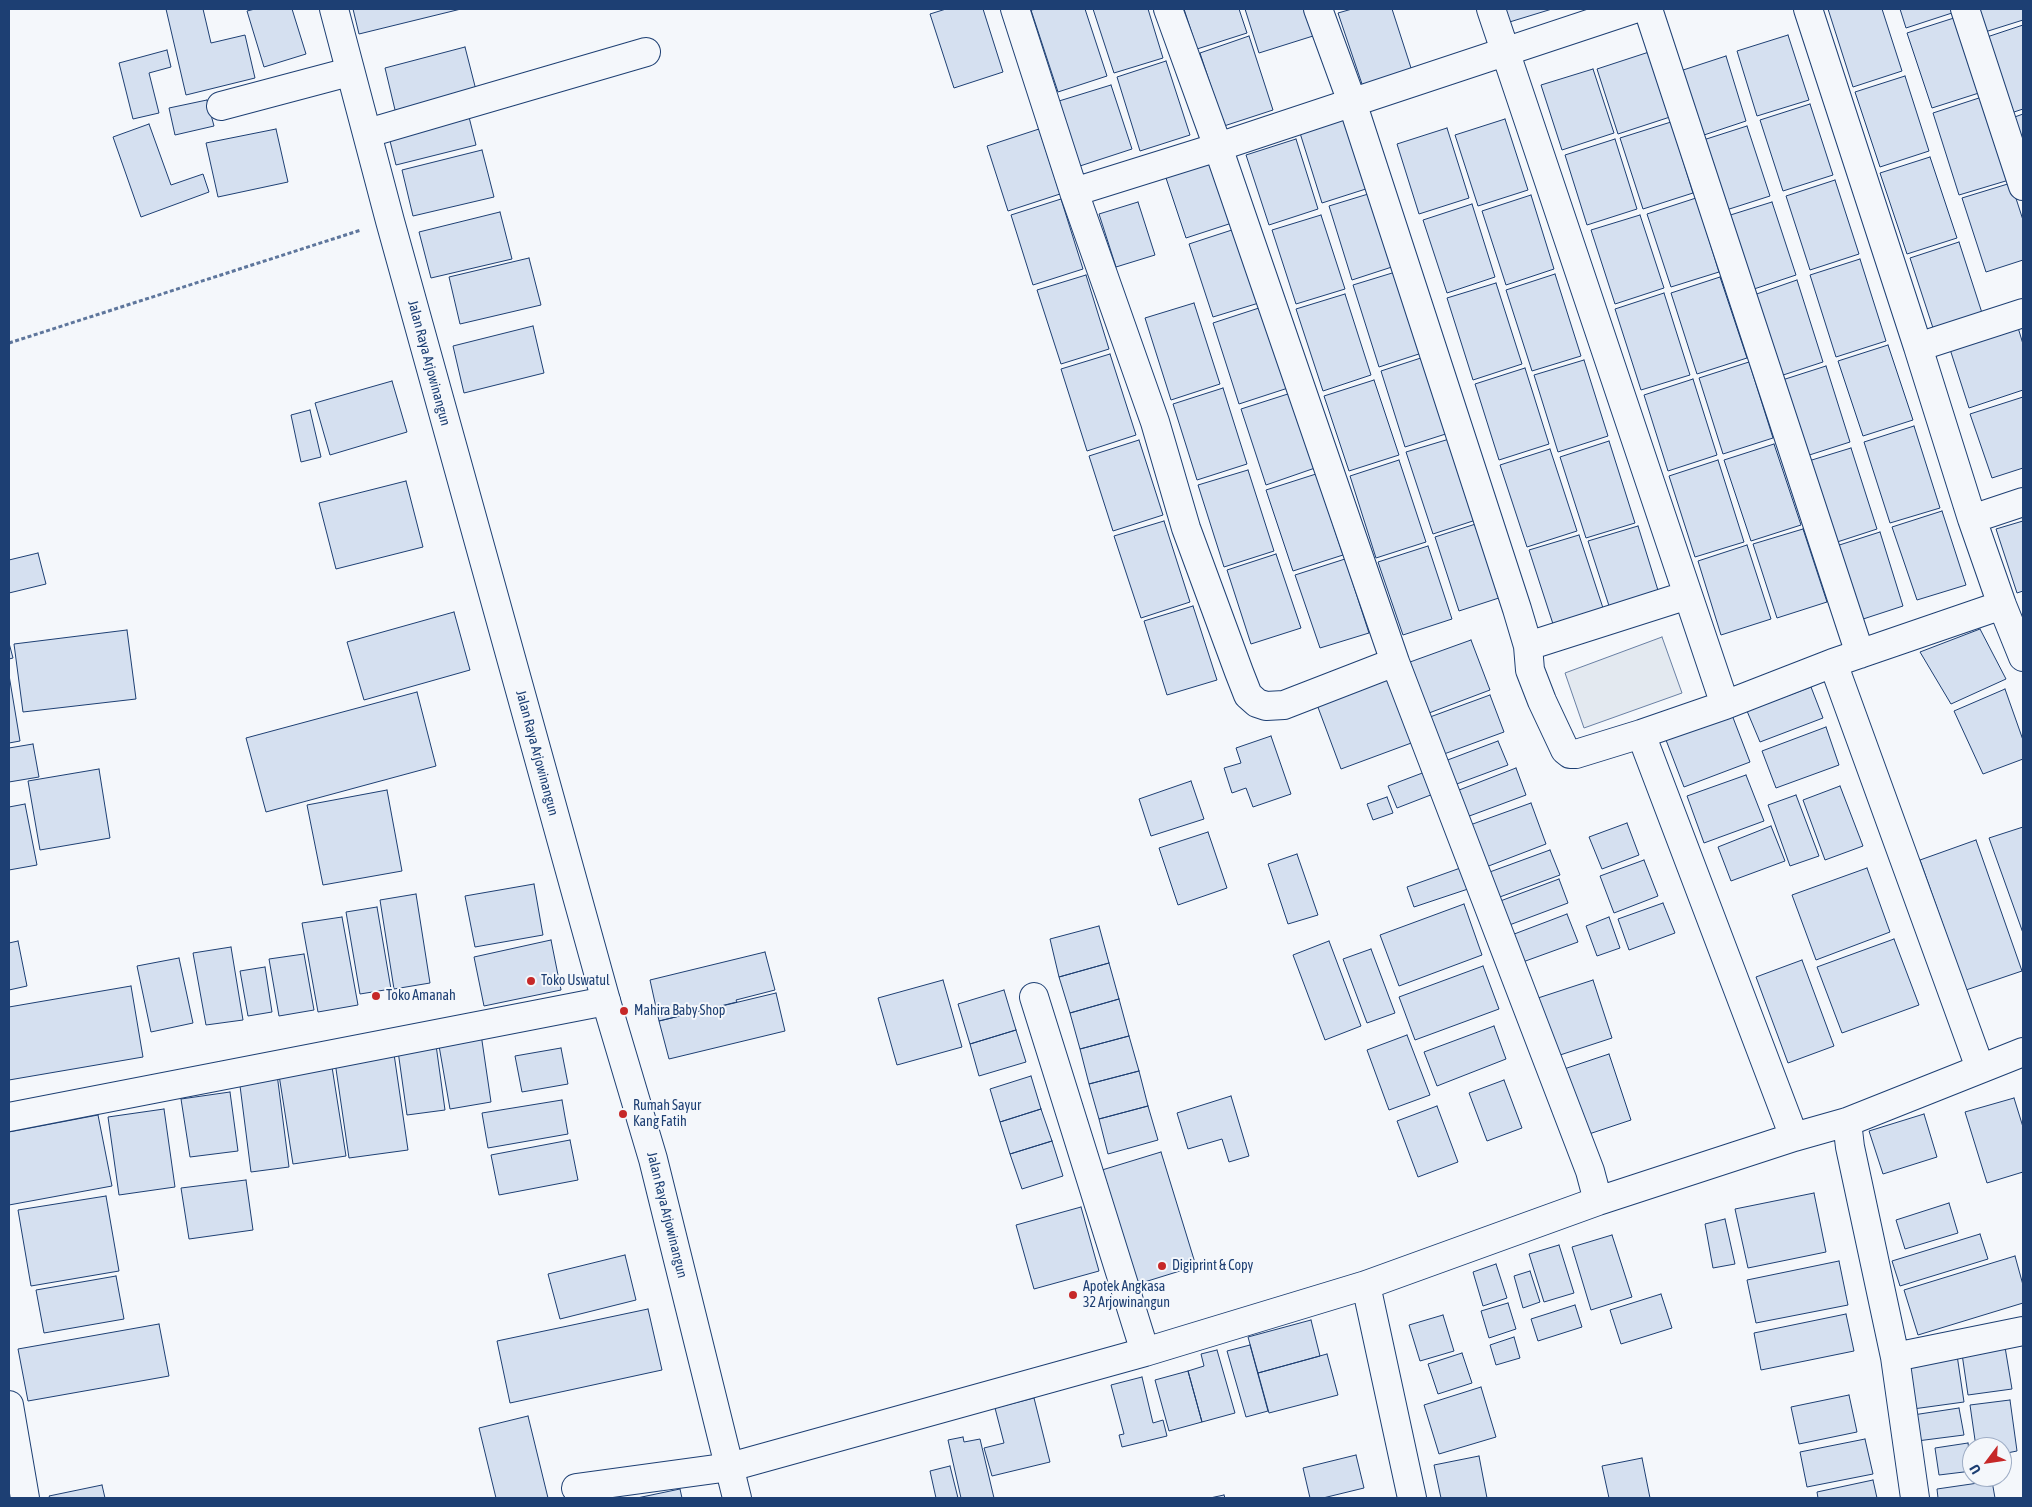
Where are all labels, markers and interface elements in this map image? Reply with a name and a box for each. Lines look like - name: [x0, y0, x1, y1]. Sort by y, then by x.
- street label: Jalan Raya Arjowinangun: [404, 298, 454, 428]
- street label: Jalan Raya Arjowinangun: [512, 688, 562, 818]
- place label: Toko Uswatul: [541, 973, 610, 989]
- marker: Toko Uswatul: [525, 975, 537, 987]
- place label: Toko Amanah: [386, 988, 456, 1004]
- marker: Toko Amanah: [370, 990, 382, 1002]
- place label: Mahira Baby Shop: [634, 1003, 725, 1019]
- marker: Mahira Baby Shop: [618, 1005, 630, 1017]
- place label: Rumah Sayur Kang Fatih: [633, 1098, 701, 1130]
- marker: Rumah Sayur Kang Fatih: [617, 1108, 629, 1120]
- street label: Jalan Raya Arjowinangun: [643, 1150, 691, 1280]
- place label: Digiprint & Copy: [1172, 1258, 1253, 1274]
- marker: Digiprint & Copy: [1156, 1260, 1168, 1272]
- place label: Apotek Angkasa 32 Arjowinangun: [1083, 1279, 1170, 1311]
- marker: Apotek Angkasa 32 Arjowinangun: [1067, 1289, 1079, 1301]
- north arrow: [1962, 1437, 2012, 1487]
- text: U: [1966, 1462, 1984, 1477]

